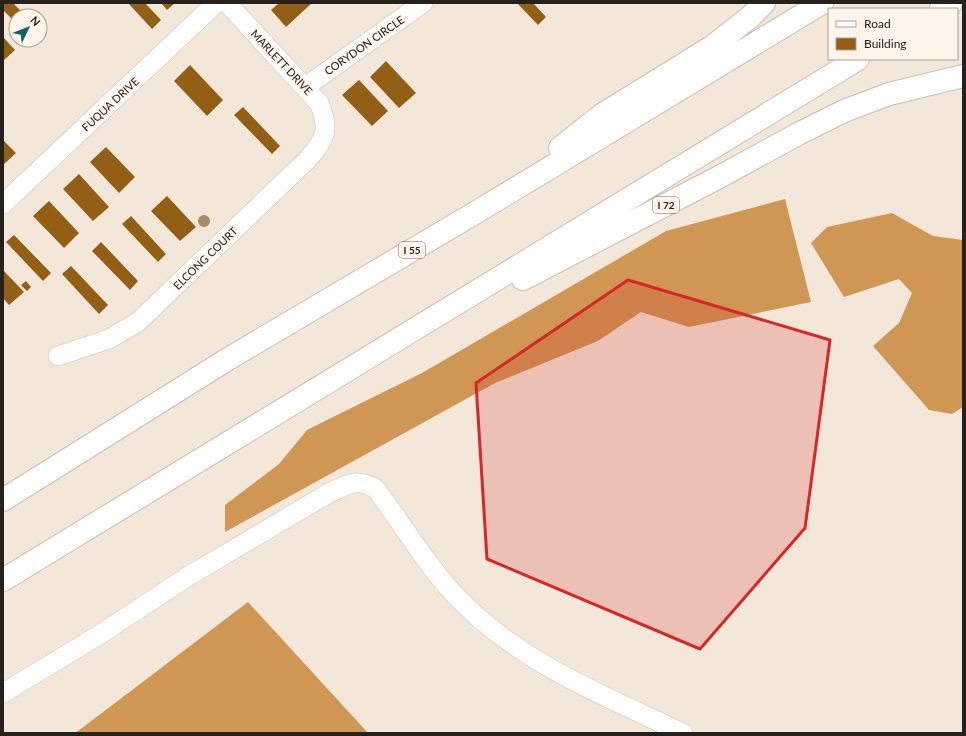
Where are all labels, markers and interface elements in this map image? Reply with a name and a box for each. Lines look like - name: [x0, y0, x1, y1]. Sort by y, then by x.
- north arrow: [8, 8, 48, 48]
- legend: [828, 8, 958, 60]
- text: N: [28, 13, 43, 28]
- street label: CORYDON CIRCLE: [322, 13, 406, 77]
- text: Road: [864, 16, 891, 31]
- street label: MARLETT DRIVE: [249, 27, 315, 97]
- text: Building: [864, 36, 907, 51]
- street label: FUQUA DRIVE: [79, 74, 141, 134]
- road number: I 72: [653, 197, 679, 213]
- street label: ELCONG COURT: [170, 224, 240, 292]
- road number: I 55: [399, 242, 425, 258]

